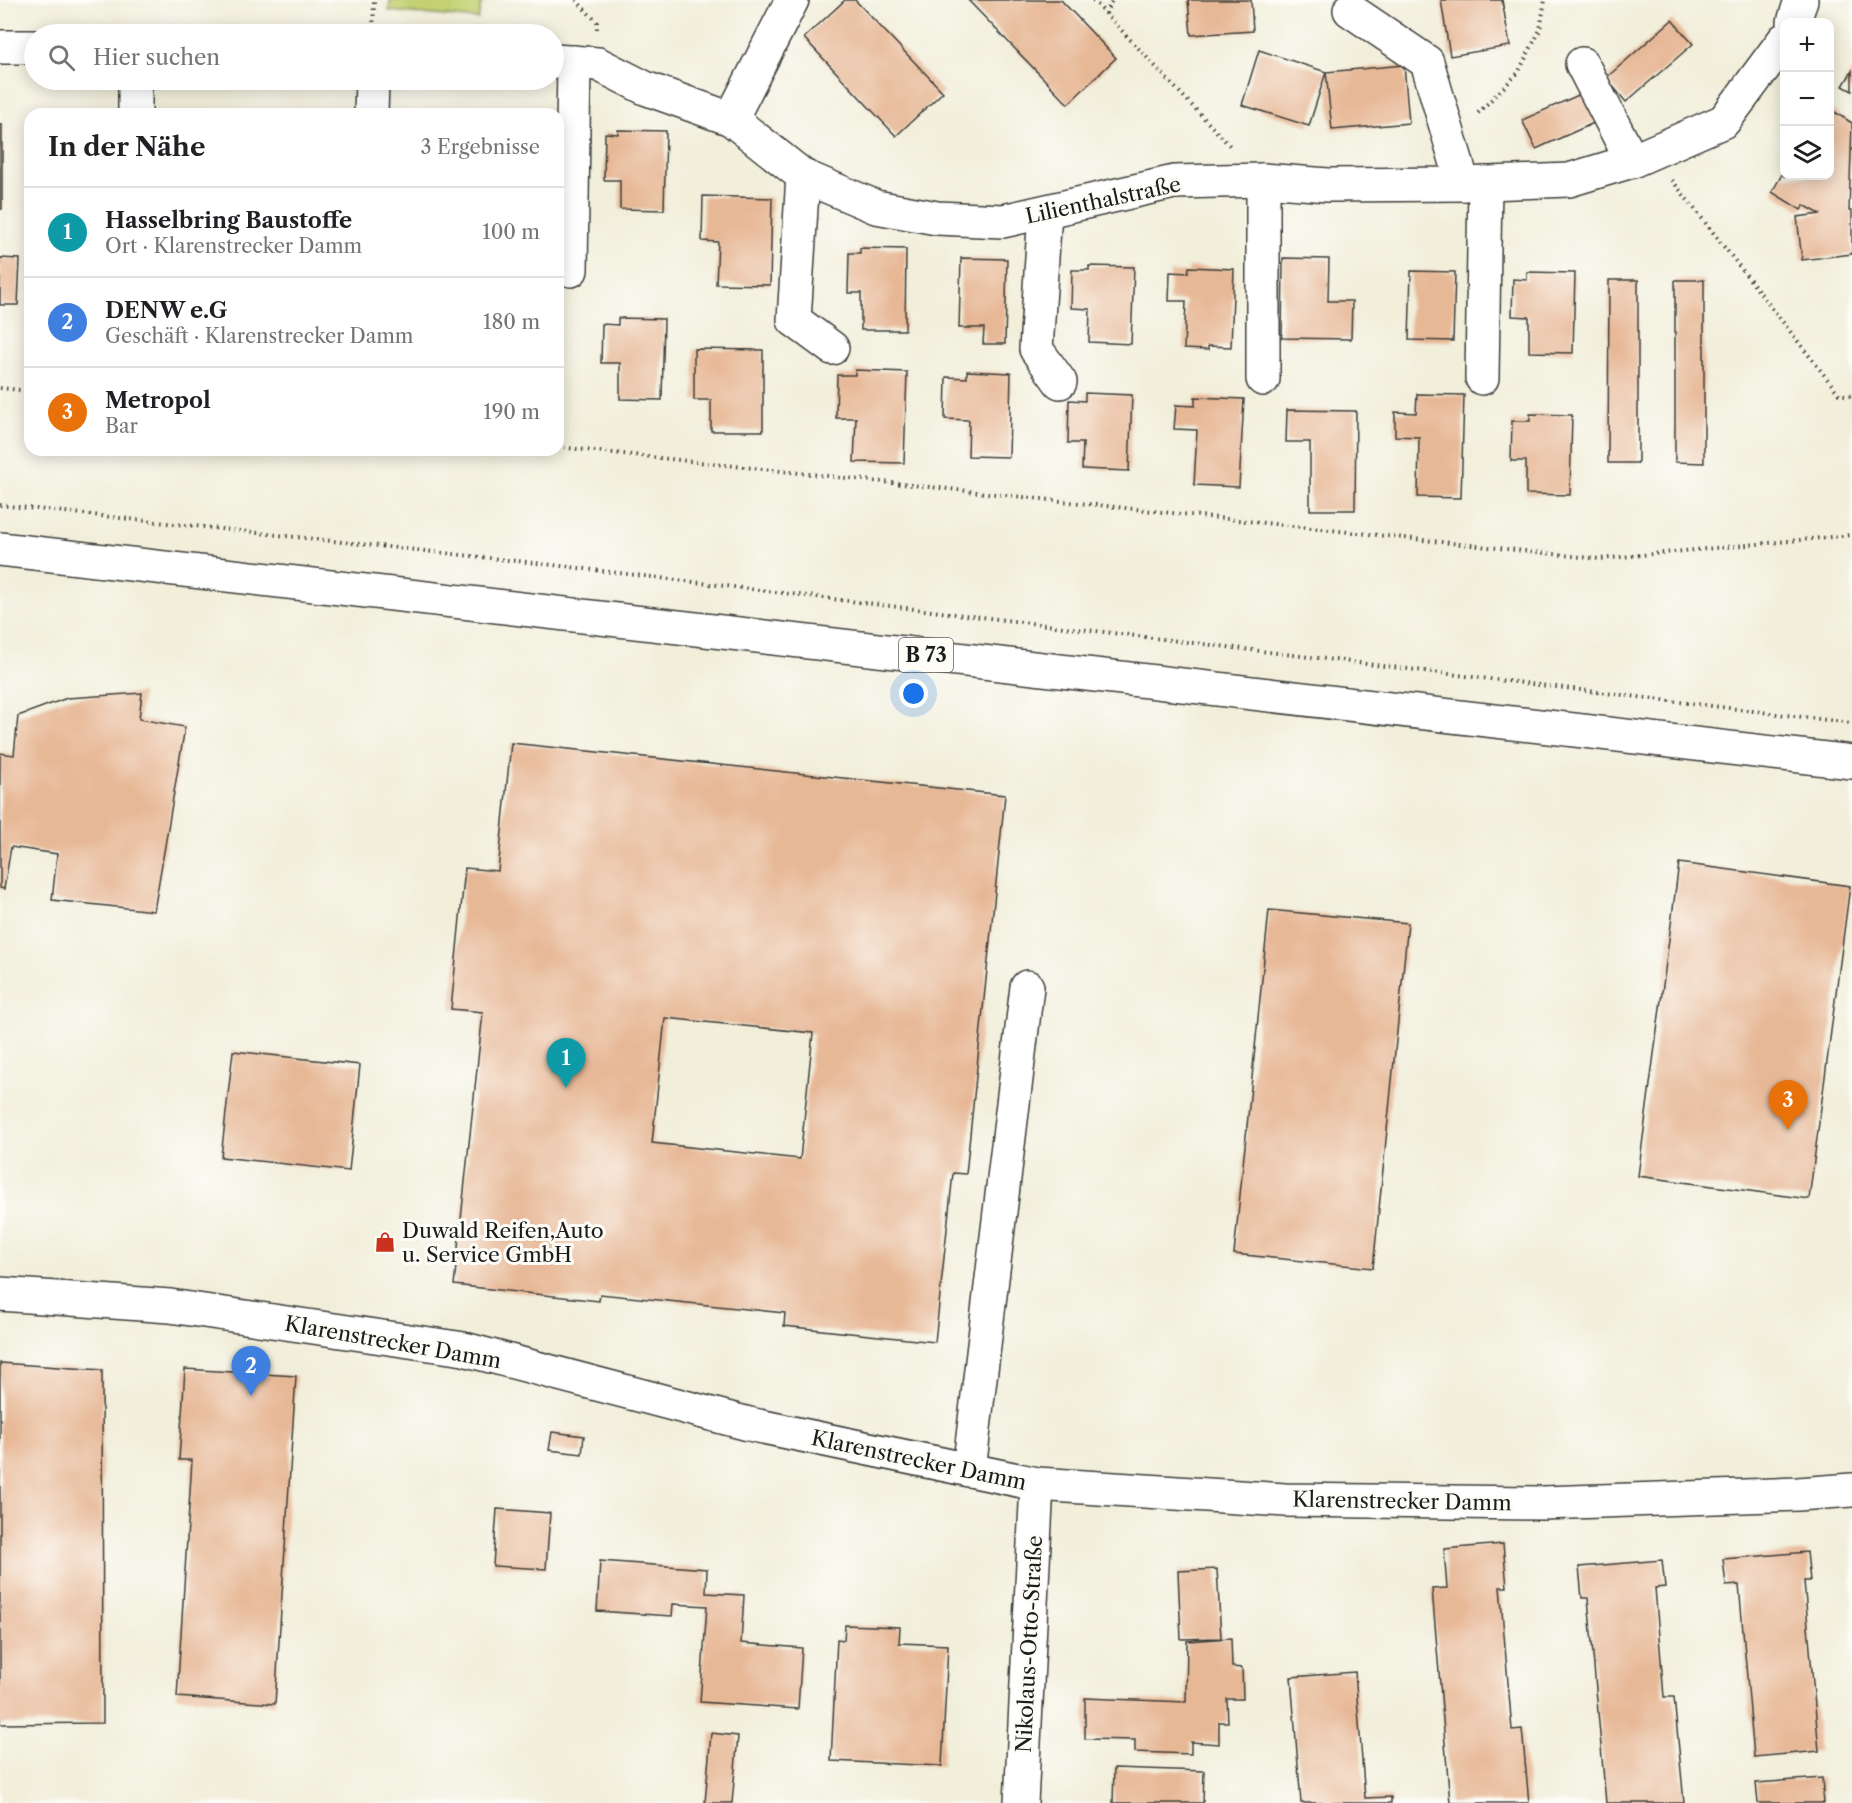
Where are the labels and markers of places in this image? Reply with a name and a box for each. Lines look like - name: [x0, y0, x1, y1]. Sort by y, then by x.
- pin: 1: [546, 1038, 586, 1088]
- pin: 3: [1768, 1080, 1808, 1130]
- place label: Duwald Reifen,Auto u. Service GmbH: [402, 1218, 604, 1267]
- shop icon: Duwald Reifen,Auto u. Service GmbH: [373, 1230, 397, 1254]
- pin: 2: [232, 1346, 270, 1396]

